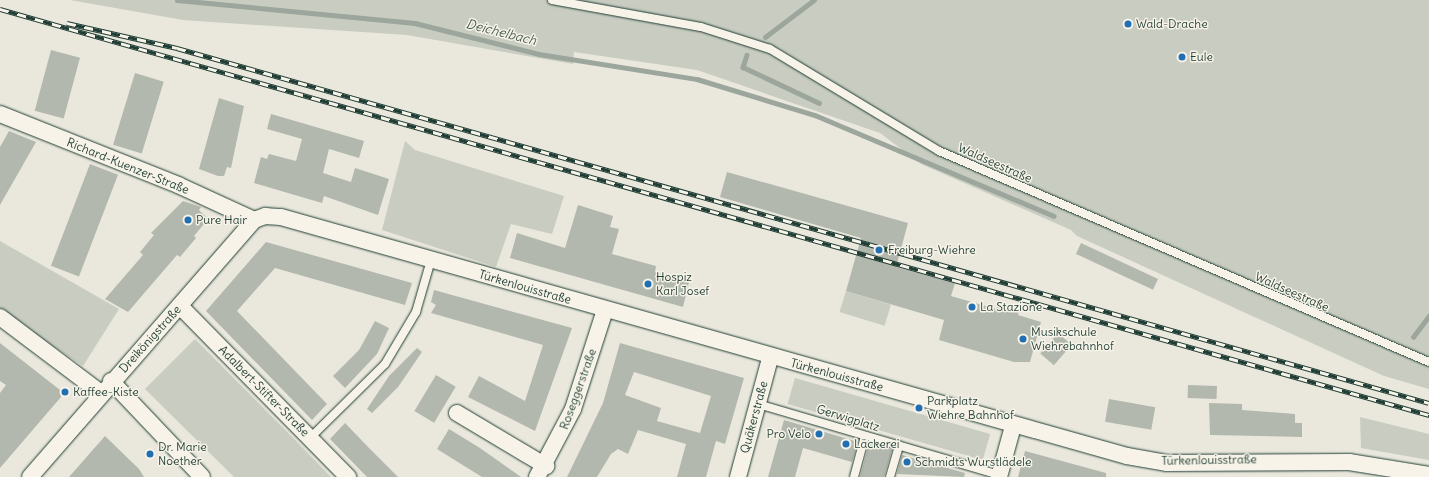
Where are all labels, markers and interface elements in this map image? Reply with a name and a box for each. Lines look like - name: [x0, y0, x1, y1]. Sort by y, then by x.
- water label: Deichelbach: [464, 17, 538, 49]
- place label: Wald-Drache: [1136, 17, 1208, 31]
- marker: Wald-Drache: [1123, 19, 1133, 29]
- place label: Eule: [1190, 50, 1213, 64]
- marker: Eule: [1177, 52, 1187, 62]
- street label: Richard-Kuenzer-Straße: [65, 135, 191, 197]
- street label: Waldseestraße: [956, 140, 1034, 186]
- place label: Pure Hair: [196, 213, 247, 227]
- marker: Pure Hair: [183, 215, 193, 225]
- place label: Freiburg-Wiehre: [888, 243, 976, 257]
- marker: Freiburg-Wiehre: [873, 244, 885, 256]
- street label: Türkenlouisstraße: [477, 267, 573, 307]
- street label: Waldseestraße: [1253, 269, 1331, 315]
- place label: Hospiz Karl Josef: [656, 270, 709, 298]
- marker: Hospiz Karl Josef: [643, 279, 653, 289]
- place label: La Stazione: [980, 300, 1042, 314]
- street label: Dreikönigstraße: [116, 302, 184, 376]
- marker: La Stazione: [967, 302, 977, 312]
- place label: Musikschule Wiehrebahnhof: [1031, 325, 1114, 353]
- marker: Musikschule Wiehrebahnhof: [1018, 334, 1028, 344]
- street label: Adalbert-Stifter-Straße: [216, 343, 312, 439]
- street label: Roseggerstraße: [557, 347, 599, 431]
- street label: Türkenlouisstraße: [789, 356, 885, 394]
- street label: Quäkerstraße: [737, 379, 771, 455]
- place label: Kaffee-Kiste: [73, 385, 139, 399]
- marker: Kaffee-Kiste: [60, 387, 70, 397]
- place label: Parkplatz Wiehre Bahnhof: [927, 394, 1014, 422]
- street label: Gerwigplatz: [815, 402, 881, 434]
- marker: Parkplatz Wiehre Bahnhof: [914, 403, 924, 413]
- place label: Pro Velo: [766, 427, 811, 441]
- marker: Pro Velo: [814, 429, 824, 439]
- place label: Läckerei: [854, 437, 900, 451]
- marker: Läckerei: [841, 439, 851, 449]
- place label: Dr. Marie Noether: [158, 440, 207, 468]
- marker: Dr. Marie Noether: [145, 449, 155, 459]
- street label: Türkenlouisstraße: [1161, 452, 1257, 468]
- place label: Schmidts Wurstlädele: [915, 455, 1031, 469]
- marker: Schmidts Wurstlädele: [902, 457, 912, 467]

